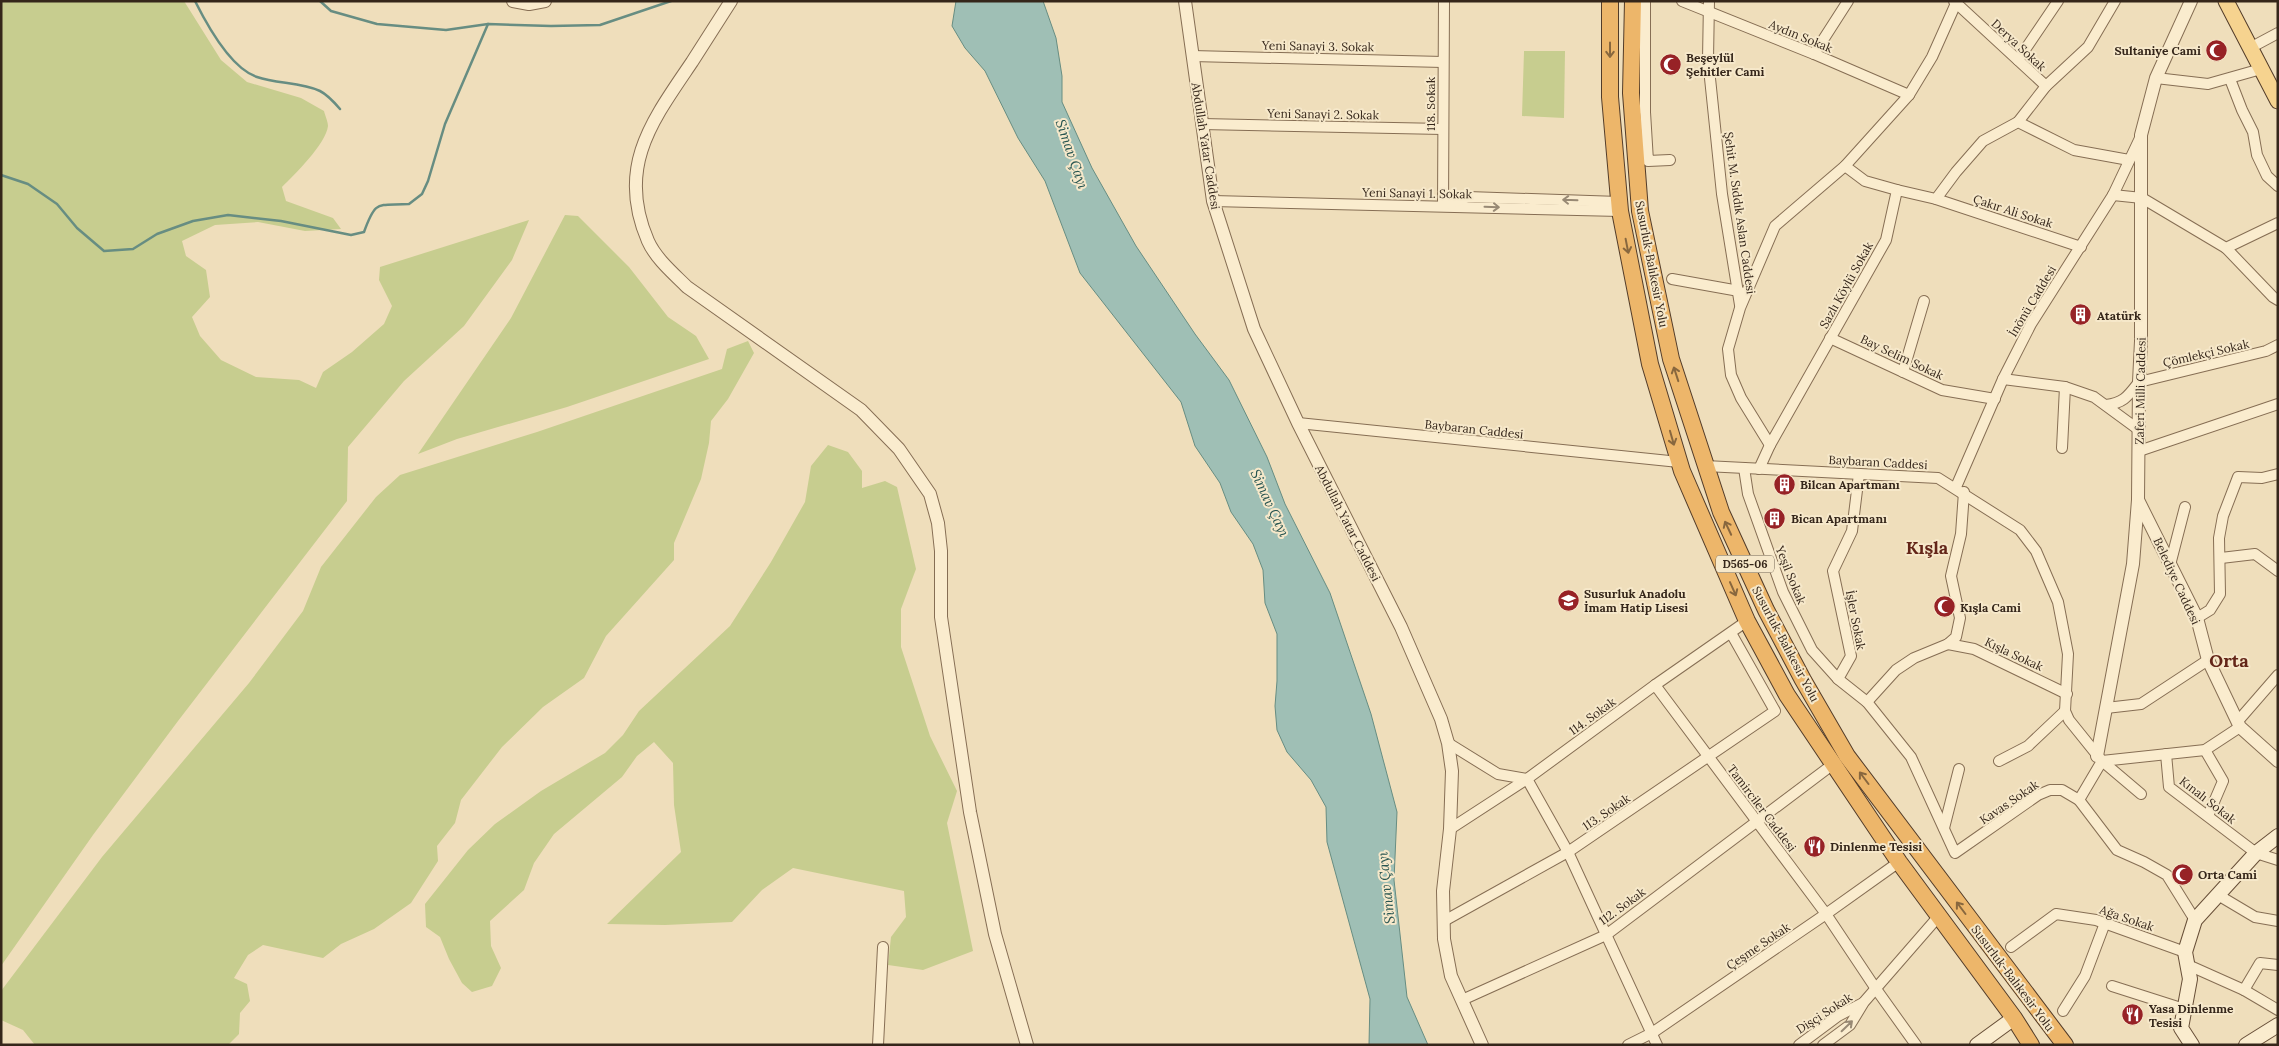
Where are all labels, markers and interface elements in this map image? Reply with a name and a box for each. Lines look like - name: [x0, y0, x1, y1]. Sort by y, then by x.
- street label: Aydın Sokak: [1766, 16, 1836, 56]
- street label: Derya Sokak: [1988, 16, 2050, 75]
- street label: Yeni Sanayi 3. Sokak: [1261, 38, 1375, 54]
- mosque icon: Sultaniye Cami: [2205, 38, 2229, 62]
- one-way arrow: [1605, 42, 1615, 58]
- place label: Sultaniye Cami: [2114, 43, 2201, 58]
- place label: Beşeylül Şehitler Cami: [1686, 50, 1765, 79]
- mosque icon: Beşeylül Şehitler Cami: [1658, 52, 1682, 76]
- street label: 118. Sokak: [1423, 76, 1438, 131]
- street label: Abdullah Yatar Caddesi: [1188, 80, 1223, 211]
- street label: Yeni Sanayi 2. Sokak: [1266, 106, 1380, 122]
- water label: Simav Çayı: [1052, 117, 1092, 192]
- street label: Şehit M. Sıddık Aslan Caddesi: [1721, 131, 1759, 295]
- street label: Yeni Sanayi 1. Sokak: [1361, 185, 1473, 201]
- street label: Çakır Ali Sokak: [1971, 191, 2055, 231]
- one-way arrow: [1562, 196, 1578, 205]
- street label: Susurluk-Balıkesir Yolu: [1632, 199, 1672, 329]
- one-way arrow: [1484, 203, 1500, 212]
- one-way arrow: [1622, 238, 1632, 254]
- street label: Sazlı Köylü Sokak: [1816, 239, 1876, 331]
- street label: İnönü Caddesi: [2005, 263, 2059, 339]
- building icon: Atatürk: [2069, 303, 2093, 327]
- place label: Atatürk: [2097, 308, 2141, 323]
- street label: Bay Selim Sokak: [1858, 331, 1946, 383]
- street label: Çömlekçi Sokak: [2161, 336, 2251, 370]
- street label: Zaferi Milli Caddesi: [2132, 337, 2148, 445]
- one-way arrow: [1670, 367, 1680, 383]
- street label: Baybaran Caddesi: [1424, 416, 1524, 442]
- one-way arrow: [1667, 430, 1677, 446]
- street label: Baybaran Caddesi: [1828, 452, 1928, 472]
- street label: Abdullah Yatar Caddesi: [1312, 461, 1384, 584]
- water label: Simav Çayı: [1247, 466, 1294, 540]
- building icon: Bilcan Apartmanı: [1772, 472, 1796, 496]
- place label: Bilcan Apartmanı: [1800, 477, 1900, 492]
- building icon: Bican Apartmanı: [1763, 506, 1787, 530]
- place label: Bican Apartmanı: [1791, 511, 1887, 526]
- one-way arrow: [1723, 521, 1732, 536]
- street label: Belediye Caddesi: [2150, 535, 2204, 627]
- district label: Kışla: [1906, 536, 1949, 559]
- street label: Yeşil Sokak: [1772, 543, 1810, 607]
- road number: D565-06: [1716, 556, 1774, 572]
- one-way arrow: [1728, 581, 1738, 596]
- street label: Susurluk-Balıkesir Yolu: [1749, 584, 1823, 704]
- place label: Susurluk Anadolu İmam Hatip Lisesi: [1584, 586, 1688, 615]
- school or university icon: Susurluk Anadolu İmam Hatip Lisesi: [1556, 588, 1580, 612]
- street label: İşler Sokak: [1843, 589, 1869, 652]
- mosque icon: Kışla Cami: [1932, 595, 1956, 619]
- place label: Kışla Cami: [1960, 600, 2021, 615]
- street label: Kışla Sokak: [1982, 634, 2046, 674]
- district label: Orta: [2209, 649, 2249, 672]
- street label: 114. Sokak: [1566, 694, 1619, 738]
- street label: Tamirciler Caddesi: [1724, 762, 1800, 854]
- one-way arrow: [1859, 771, 1869, 785]
- street label: Kınalı Sokak: [2177, 773, 2240, 827]
- street label: Kavas Sokak: [1977, 776, 2042, 827]
- street label: 113. Sokak: [1579, 790, 1633, 833]
- restaurant icon: Dinlenme Tesisi: [1802, 834, 1826, 858]
- place label: Dinlenme Tesisi: [1830, 839, 1922, 854]
- water label: Simav Çayı: [1373, 851, 1399, 925]
- mosque icon: Orta Cami: [2170, 862, 2194, 886]
- place label: Orta Cami: [2198, 867, 2257, 882]
- street label: 112. Sokak: [1596, 884, 1649, 928]
- one-way arrow: [1956, 901, 1966, 915]
- street label: Ağa Sokak: [2097, 901, 2157, 934]
- street label: Çeşme Sokak: [1723, 919, 1793, 973]
- street label: Susurluk-Balıkesir Yolu: [1968, 922, 2058, 1034]
- street label: Dişçi Sokak: [1793, 989, 1855, 1037]
- place label: Yasa Dinlenme Tesisi: [2149, 1001, 2234, 1030]
- restaurant icon: Yasa Dinlenme Tesisi: [2121, 1003, 2145, 1027]
- one-way arrow: [1841, 1020, 1853, 1032]

